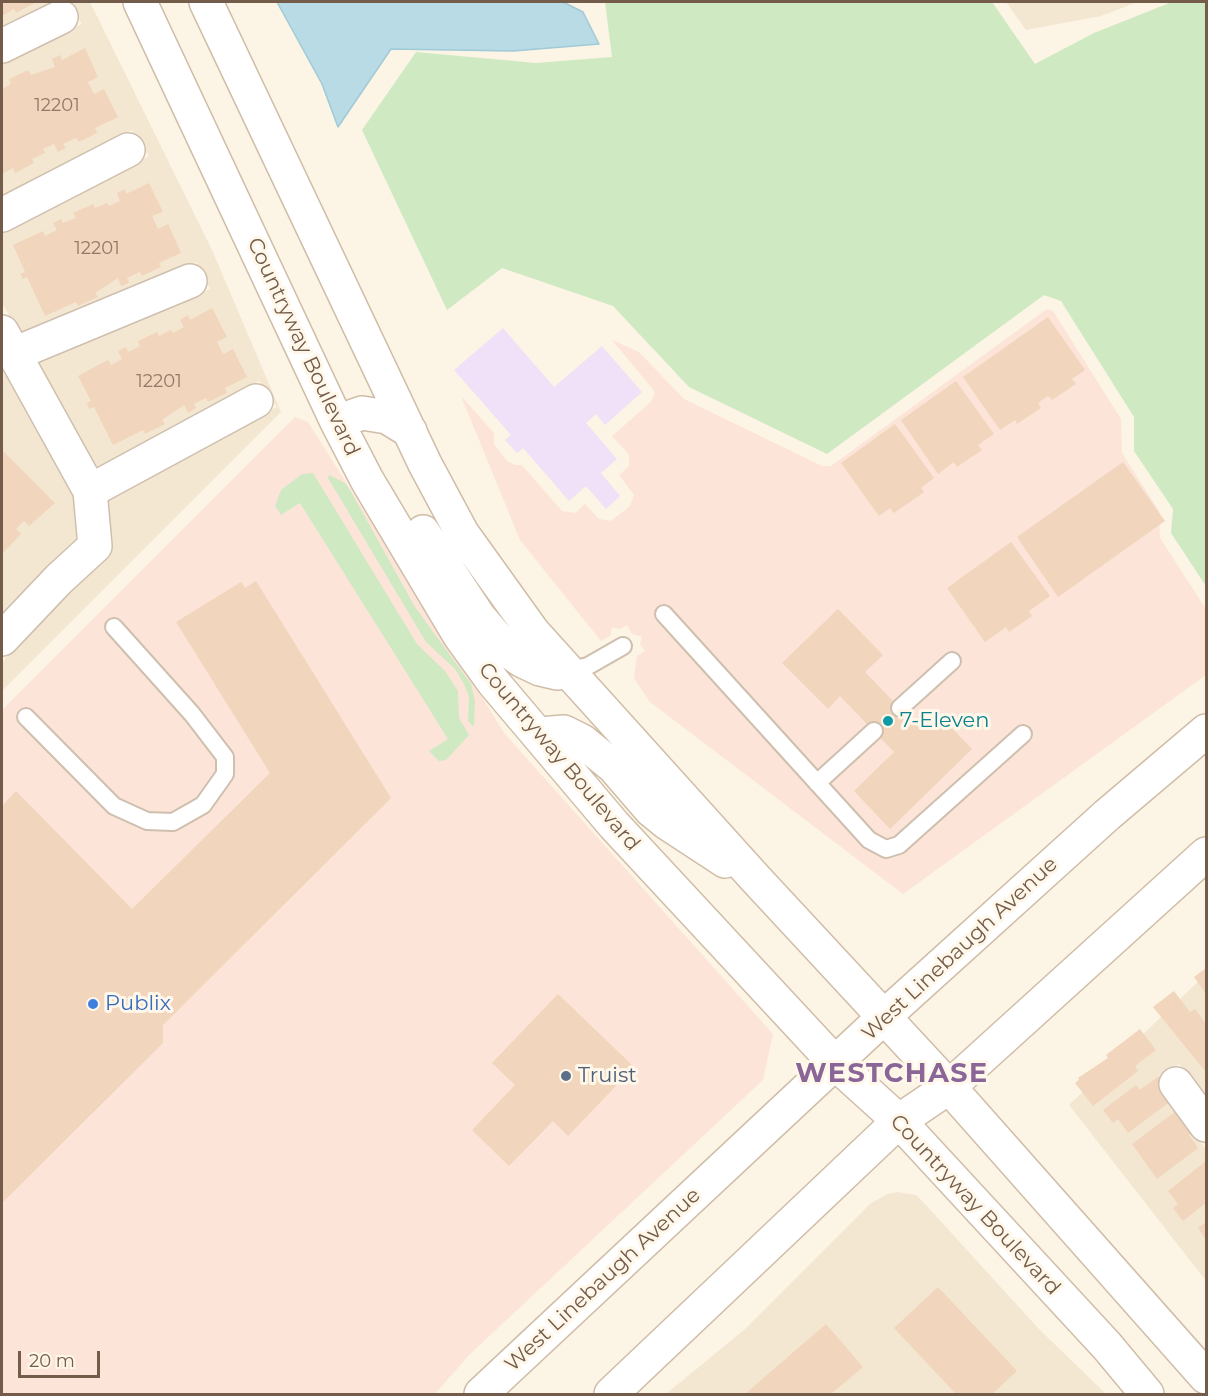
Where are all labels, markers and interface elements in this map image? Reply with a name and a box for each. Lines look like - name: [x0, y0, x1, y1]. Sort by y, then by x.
- house number: 12201: [34, 95, 80, 117]
- street label: Countryway Boulevard: [241, 234, 365, 460]
- house number: 12201: [74, 238, 120, 260]
- house number: 12201: [136, 371, 182, 393]
- street label: Countryway Boulevard: [473, 658, 645, 856]
- place label: 7-Eleven: [900, 708, 989, 734]
- marker: 7-Eleven: [881, 714, 895, 728]
- street label: West Linebaugh Avenue: [857, 852, 1063, 1046]
- place label: Publix: [105, 991, 171, 1017]
- marker: Publix: [86, 997, 100, 1011]
- district label: WESTCHASE: [795, 1058, 989, 1090]
- place label: Truist: [578, 1063, 637, 1089]
- marker: Truist: [559, 1069, 573, 1083]
- street label: Countryway Boulevard: [885, 1109, 1065, 1301]
- street label: West Linebaugh Avenue: [500, 1183, 706, 1377]
- scale bar: [21, 1339, 104, 1377]
- text: 20 m: [29, 1350, 75, 1372]

